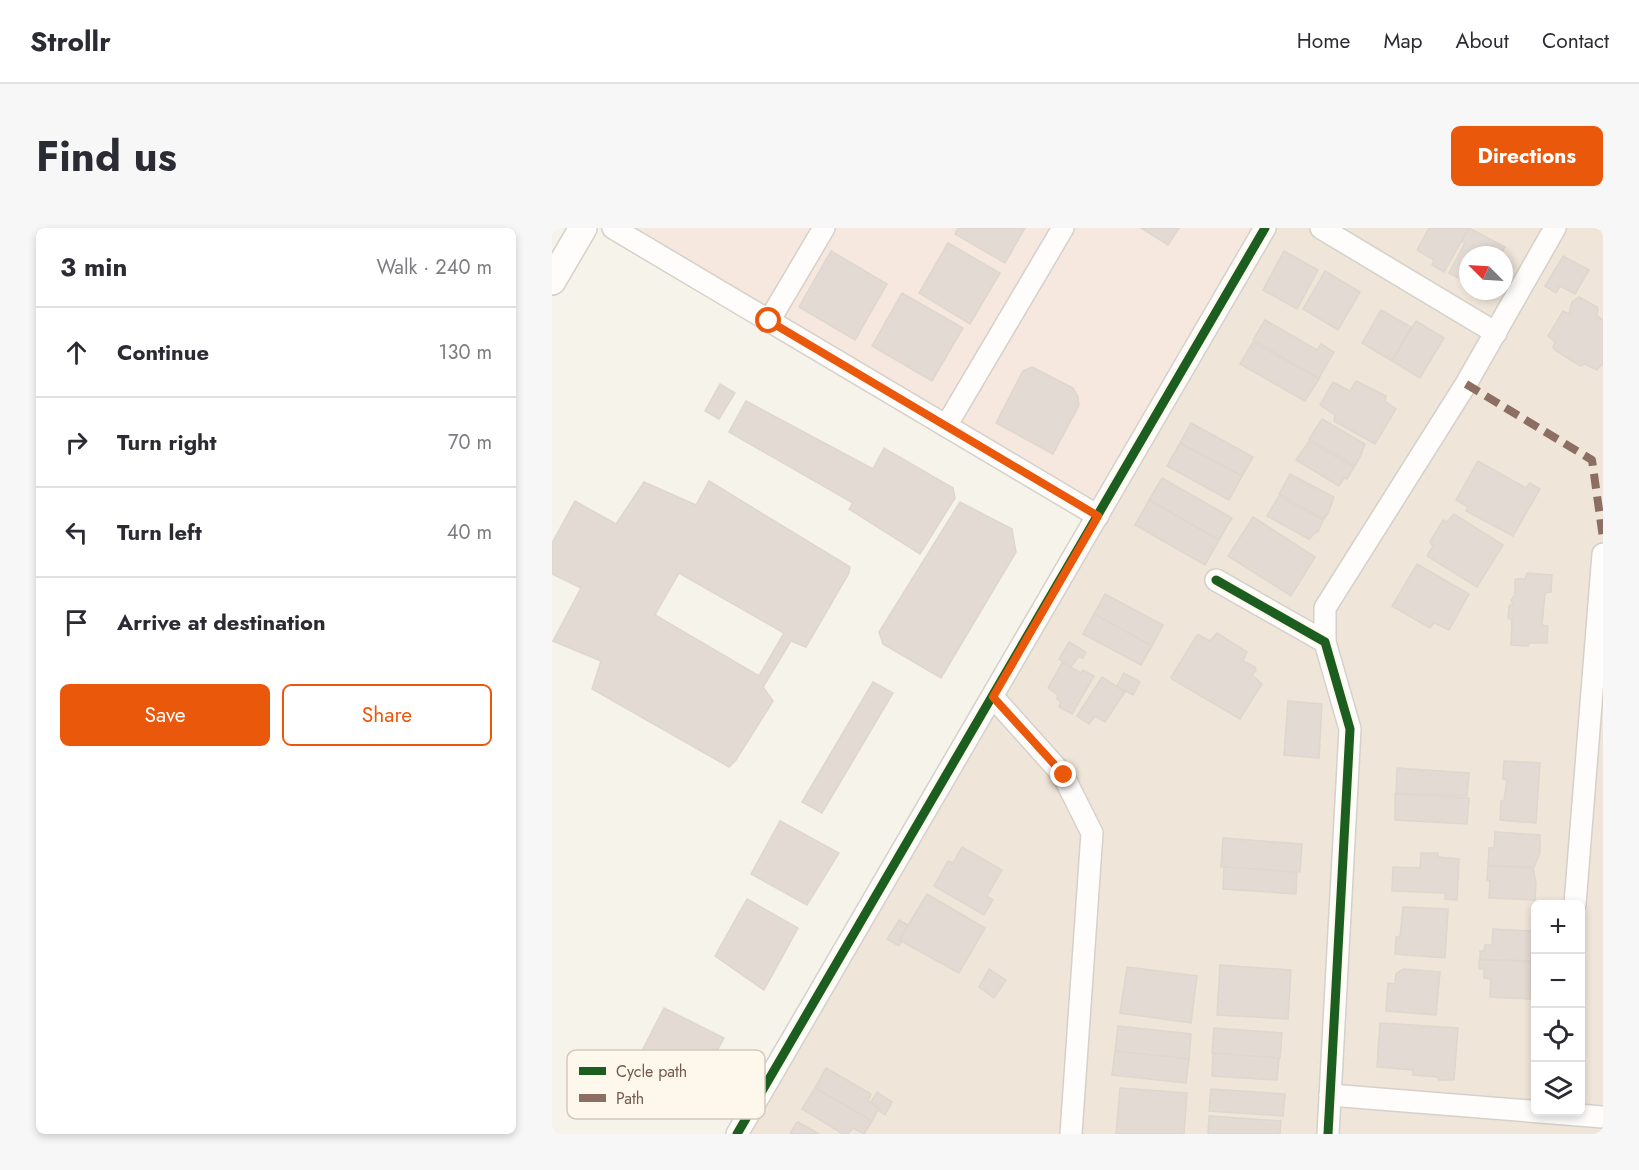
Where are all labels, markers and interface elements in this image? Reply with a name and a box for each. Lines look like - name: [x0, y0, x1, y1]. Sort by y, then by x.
- text: Strollr: [30, 21, 111, 62]
- text: Home: [1297, 26, 1350, 56]
- text: Map: [1383, 26, 1423, 56]
- text: About: [1456, 26, 1509, 56]
- text: Contact: [1542, 26, 1609, 56]
- text: Find us: [36, 126, 177, 187]
- button: Directions: [1451, 126, 1603, 186]
- north arrow: [1459, 246, 1513, 300]
- text: 3 min: [60, 248, 127, 286]
- text: Walk · 240 m: [377, 253, 492, 282]
- route start: [755, 307, 781, 333]
- icon: ahead: [60, 336, 93, 369]
- text: Continue: [117, 336, 209, 368]
- text: 130 m: [438, 338, 492, 367]
- icon: right: [60, 426, 93, 459]
- text: Turn right: [117, 426, 217, 458]
- text: 70 m: [448, 428, 492, 457]
- icon: left: [60, 516, 93, 549]
- text: Turn left: [117, 516, 202, 548]
- text: 40 m: [447, 518, 492, 547]
- icon: arrive: [60, 606, 93, 639]
- text: Arrive at destination: [117, 606, 326, 638]
- button: Save: [60, 684, 270, 746]
- button: Share: [282, 684, 492, 746]
- route end: [1050, 761, 1076, 787]
- map controls: [1531, 900, 1585, 1116]
- button: +: [1531, 900, 1585, 954]
- button: −: [1531, 954, 1585, 1008]
- button: locate: [1531, 1008, 1585, 1062]
- legend: [567, 1050, 765, 1119]
- text: Cycle path: [616, 1060, 687, 1083]
- button: layers: [1531, 1062, 1585, 1116]
- text: Path: [616, 1087, 644, 1110]

